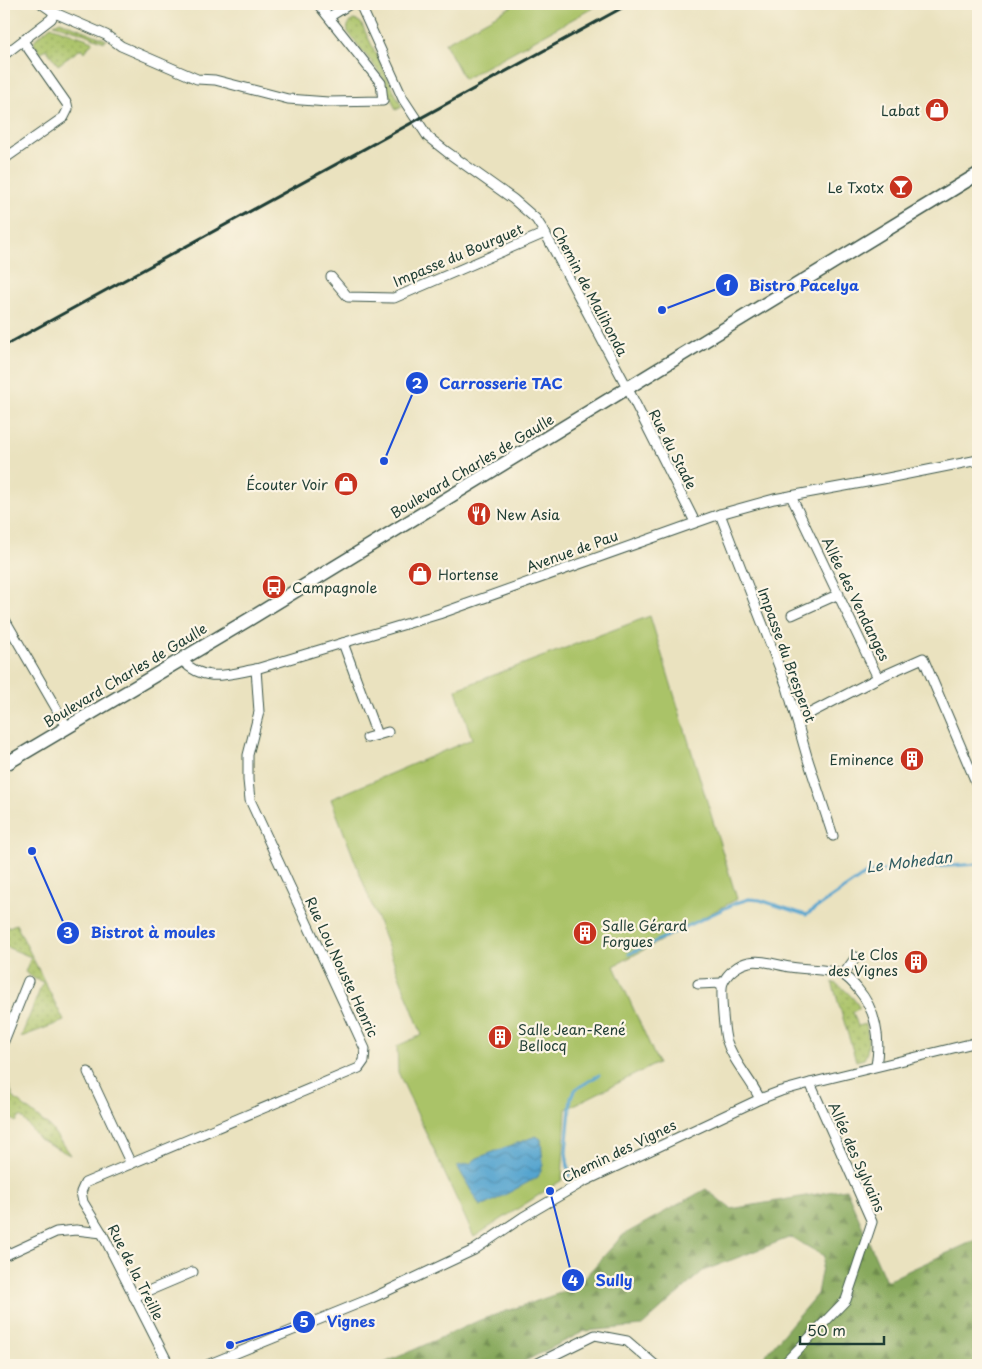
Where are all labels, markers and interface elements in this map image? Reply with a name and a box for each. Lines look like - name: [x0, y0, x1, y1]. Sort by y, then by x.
- shop icon: Labat: [924, 97, 950, 123]
- place label: Labat: [881, 100, 920, 121]
- bar icon: Le Txotx: [888, 174, 914, 200]
- place label: Le Txotx: [827, 177, 884, 198]
- street label: Impasse du Bourguet: [390, 218, 526, 292]
- street label: Chemin de Malihonda: [547, 222, 633, 360]
- callout: Bistro Pacelya: [714, 270, 870, 300]
- text: 1: [723, 273, 731, 296]
- text: Bistro Pacelya: [749, 273, 859, 296]
- callout: Carrosserie TAC: [404, 368, 573, 398]
- text: 2: [412, 371, 423, 394]
- text: Carrosserie TAC: [439, 371, 563, 394]
- street label: Rue du Stade: [644, 405, 702, 493]
- street label: Boulevard Charles de Gaulle: [386, 409, 558, 523]
- shop icon: Écouter Voir: [333, 471, 359, 497]
- place label: Écouter Voir: [246, 474, 328, 495]
- restaurant icon: New Asia: [466, 501, 492, 527]
- place label: New Asia: [496, 504, 560, 525]
- street label: Avenue de Pau: [523, 525, 621, 577]
- street label: Allée des Vendanges: [817, 534, 895, 664]
- shop icon: Hortense: [407, 561, 433, 587]
- place label: Hortense: [438, 564, 499, 585]
- bus stop icon: Campagnole: [261, 574, 287, 600]
- place label: Campagnole: [292, 577, 377, 598]
- street label: Impasse du Bresperot: [753, 585, 821, 726]
- street label: Boulevard Charles de Gaulle: [39, 618, 211, 732]
- building icon: Eminence: [899, 746, 925, 772]
- place label: Eminence: [830, 749, 894, 770]
- water label: Le Mohedan: [865, 844, 954, 878]
- street label: Rue Lou Nouste Henric: [300, 893, 384, 1041]
- place label: Salle Gérard Forgues: [602, 915, 688, 952]
- callout: Bistrot à moules: [55, 918, 226, 948]
- text: 3: [63, 920, 73, 943]
- text: Bistrot à moules: [91, 920, 215, 943]
- building icon: Salle Gérard Forgues: [572, 920, 598, 946]
- place label: Le Clos des Vignes: [828, 944, 898, 981]
- building icon: Le Clos des Vignes: [903, 949, 929, 975]
- place label: Salle Jean-René Bellocq: [518, 1019, 626, 1056]
- building icon: Salle Jean-René Bellocq: [487, 1024, 513, 1050]
- street label: Allée des Sylvains: [823, 1099, 891, 1215]
- street label: Chemin des Vignes: [558, 1114, 680, 1188]
- street label: Rue de la Treille: [103, 1220, 169, 1324]
- callout: Sully: [560, 1265, 642, 1295]
- text: 4: [568, 1268, 578, 1291]
- text: Sully: [596, 1268, 633, 1291]
- callout: Vignes: [292, 1307, 385, 1337]
- text: 5: [299, 1309, 309, 1332]
- text: Vignes: [327, 1309, 375, 1332]
- scale bar: [800, 1314, 883, 1346]
- text: 50 m: [807, 1318, 846, 1341]

